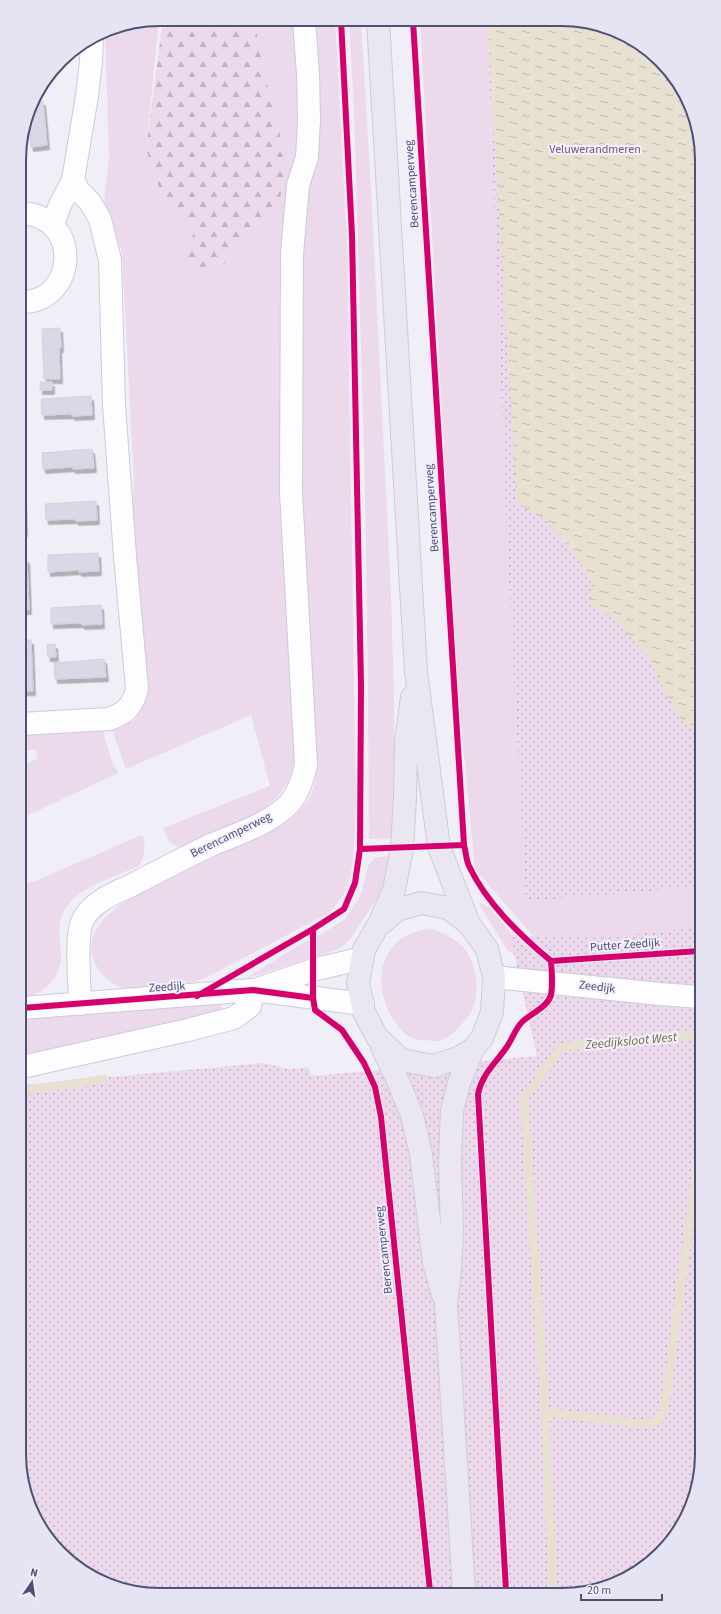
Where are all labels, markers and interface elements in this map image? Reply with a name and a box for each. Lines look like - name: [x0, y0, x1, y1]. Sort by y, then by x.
- street label: Berencamperweg: [400, 139, 424, 229]
- park label: Veluwerandmeren: [549, 141, 641, 158]
- street label: Berencamperweg: [420, 463, 444, 553]
- street label: Berencamperweg: [188, 808, 274, 862]
- street label: Putter Zeedijk: [589, 934, 661, 956]
- street label: Zeedijk: [578, 976, 616, 998]
- street label: Zeedijk: [148, 977, 186, 997]
- water label: Zeedijksloot West: [583, 1028, 678, 1054]
- street label: Berencamperweg: [371, 1205, 397, 1295]
- north arrow: [12, 1562, 52, 1602]
- text: N: [29, 1565, 39, 1581]
- scale bar: [581, 1576, 662, 1602]
- text: 20 m: [587, 1582, 611, 1599]

